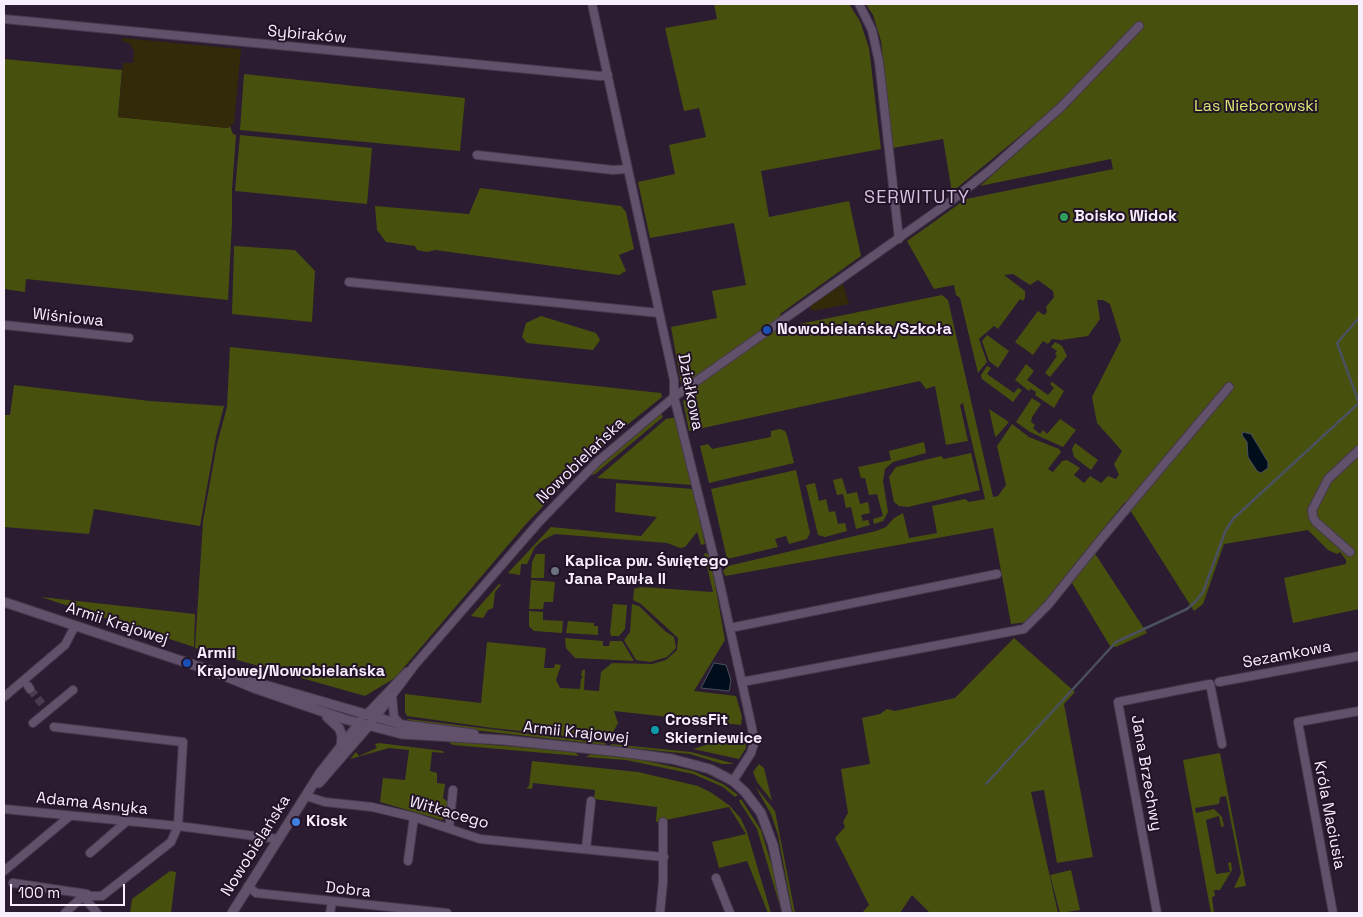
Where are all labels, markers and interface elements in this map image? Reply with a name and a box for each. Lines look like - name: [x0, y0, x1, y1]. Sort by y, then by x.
- street label: Sybiraków: [267, 22, 347, 48]
- park label: Las Nieborowski: [1194, 97, 1318, 117]
- district label: SERWITUTY: [863, 187, 971, 209]
- place label: Boisko Widok: [1074, 207, 1177, 227]
- marker: Boisko Widok: [1058, 211, 1070, 223]
- street label: Wiśniowa: [31, 305, 105, 331]
- place label: Nowobielańska/Szkoła: [777, 320, 952, 340]
- marker: Nowobielańska/Szkoła: [761, 324, 773, 336]
- street label: Działkowa: [673, 352, 707, 432]
- street label: Nowobielańska: [533, 414, 629, 508]
- place label: Kaplica pw. Świętego Jana Pawła II: [565, 552, 729, 590]
- marker: Kaplica pw. Świętego Jana Pawła II: [549, 565, 561, 577]
- street label: Armii Krajowej: [63, 598, 171, 650]
- street label: Sezamkowa: [1241, 637, 1333, 673]
- place label: Armii Krajowej/Nowobielańska: [197, 644, 385, 682]
- marker: Armii Krajowej/Nowobielańska: [181, 657, 193, 669]
- place label: CrossFit Skierniewice: [665, 711, 762, 749]
- street label: Jana Brzechwy: [1126, 714, 1166, 832]
- street label: Armii Krajowej: [522, 718, 630, 748]
- marker: CrossFit Skierniewice: [649, 724, 661, 736]
- street label: Króla Maciusia: [1309, 759, 1349, 871]
- street label: Adama Asnyka: [35, 789, 149, 819]
- street label: Nowobielańska: [217, 792, 295, 900]
- street label: Witkacego: [407, 792, 491, 834]
- place label: Kiosk: [306, 812, 347, 832]
- marker: Kiosk: [290, 816, 302, 828]
- scale bar: [12, 874, 128, 906]
- street label: Dobra: [324, 878, 372, 902]
- text: 100 m: [18, 883, 60, 902]

